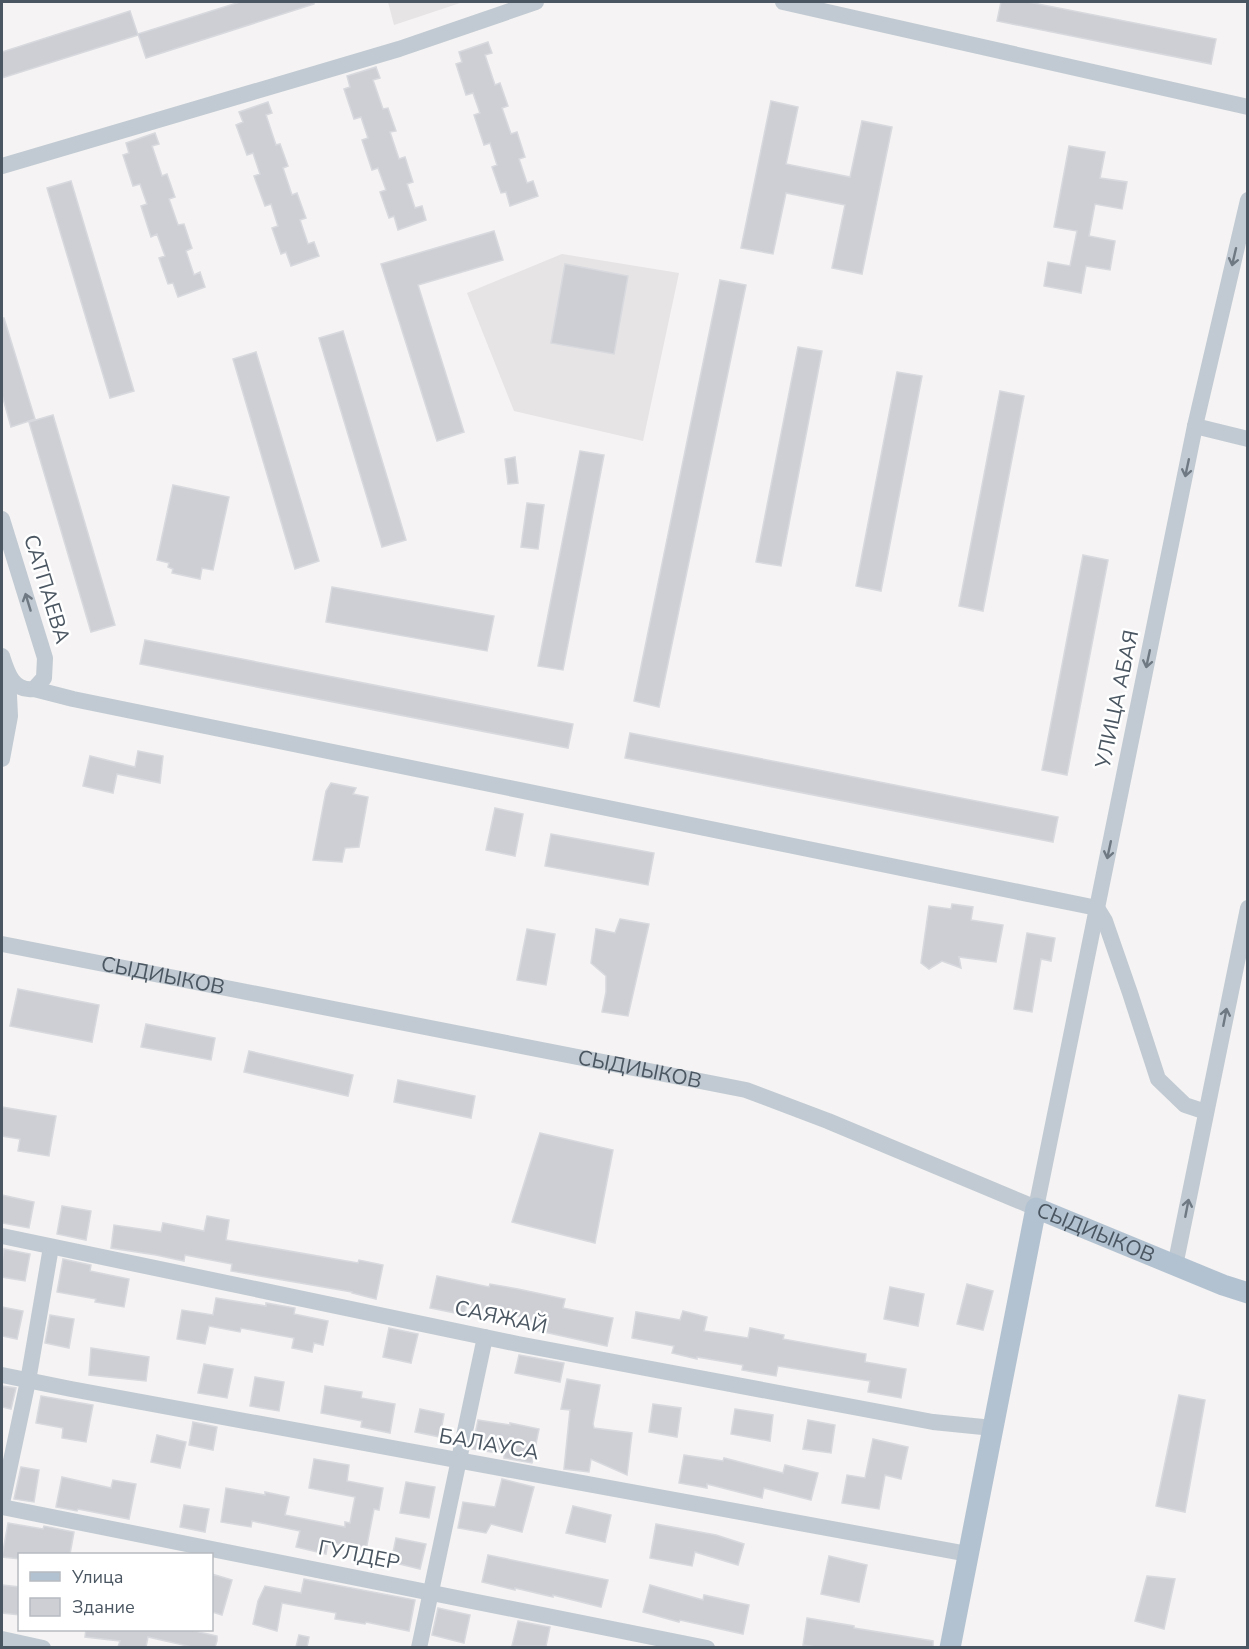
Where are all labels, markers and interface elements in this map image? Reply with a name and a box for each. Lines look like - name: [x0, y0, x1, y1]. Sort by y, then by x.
- one-way arrow: [1228, 248, 1240, 267]
- one-way arrow: [1181, 458, 1192, 477]
- street label: САТПАЕВА: [17, 531, 77, 647]
- one-way arrow: [21, 593, 32, 612]
- street label: УЛИЦА АБАЯ: [1088, 627, 1145, 772]
- one-way arrow: [1142, 649, 1153, 668]
- one-way arrow: [1103, 840, 1114, 859]
- street label: СЫДИЫКОВ: [99, 950, 227, 1001]
- one-way arrow: [1220, 1008, 1232, 1027]
- street label: СЫДИЫКОВ: [576, 1043, 704, 1095]
- street label: СЫДИЫКОВ: [1032, 1196, 1159, 1269]
- one-way arrow: [1182, 1199, 1193, 1219]
- street label: САЯЖАЙ: [452, 1294, 550, 1340]
- street label: БАЛАУСА: [437, 1421, 541, 1467]
- street label: ГУЛДЕР: [316, 1533, 402, 1577]
- legend: [18, 1553, 213, 1631]
- text: Улица: [71, 1565, 123, 1589]
- text: Здание: [72, 1595, 135, 1619]

